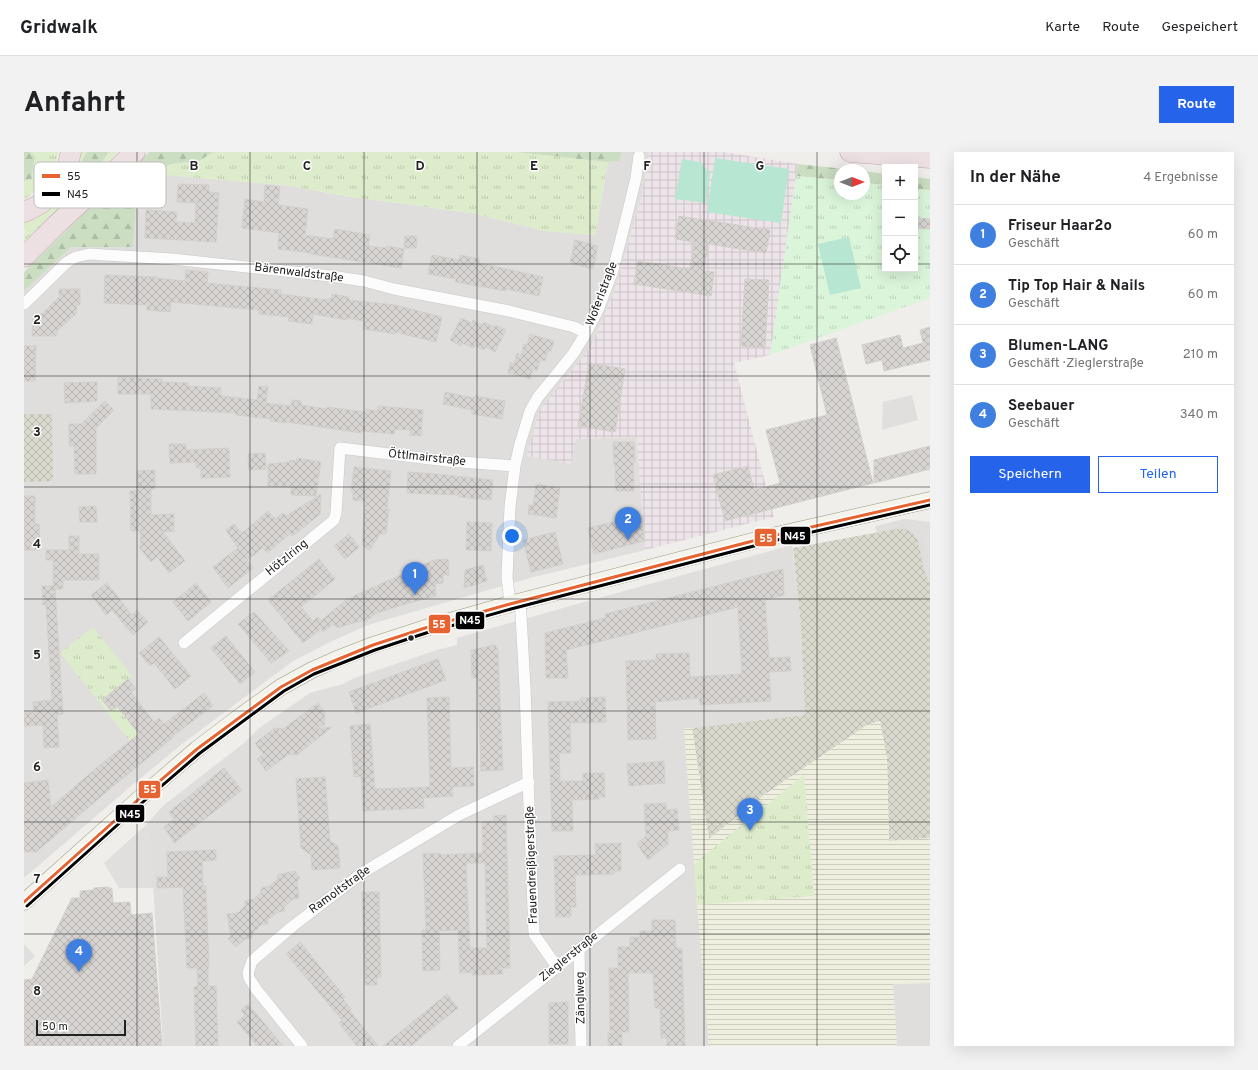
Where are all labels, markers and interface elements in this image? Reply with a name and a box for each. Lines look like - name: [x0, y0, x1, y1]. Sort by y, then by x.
- text: Gridwalk: [20, 16, 98, 40]
- text: Karte: [1045, 19, 1080, 36]
- text: Route: [1102, 19, 1139, 36]
- text: Gespeichert: [1161, 19, 1238, 36]
- text: Anfahrt: [24, 86, 126, 122]
- button: Route: [1159, 86, 1234, 123]
- text: B: [190, 159, 199, 175]
- text: C: [303, 159, 311, 175]
- text: D: [415, 159, 425, 175]
- text: E: [530, 159, 538, 175]
- text: F: [643, 159, 651, 175]
- text: G: [756, 159, 765, 175]
- legend: [34, 162, 166, 208]
- north arrow: [834, 164, 870, 200]
- map controls: [882, 164, 918, 272]
- button: +: [882, 164, 918, 200]
- text: In der Nähe: [970, 167, 1061, 189]
- text: 55: [67, 170, 81, 184]
- text: 4 Ergebnisse: [1143, 170, 1218, 186]
- text: N45: [67, 188, 88, 202]
- button: −: [882, 200, 918, 236]
- text: Friseur Haar2o: [1008, 217, 1112, 236]
- text: 1: [980, 227, 986, 243]
- text: 60 m: [1188, 227, 1218, 243]
- button: locate: [882, 236, 918, 272]
- text: Geschäft: [1008, 236, 1060, 252]
- street label: Woferlstraße: [582, 259, 622, 329]
- street label: Bärenwaldstraße: [253, 260, 345, 286]
- text: Tip Top Hair & Nails: [1008, 277, 1145, 296]
- text: 2: [979, 287, 987, 303]
- text: 60 m: [1188, 287, 1218, 303]
- text: Geschäft: [1008, 296, 1060, 312]
- text: 2: [33, 313, 41, 329]
- text: Blumen-LANG: [1008, 337, 1109, 356]
- text: 3: [979, 347, 987, 363]
- text: 210 m: [1183, 347, 1218, 363]
- text: Geschäft · Zieglerstraße: [1008, 356, 1144, 372]
- text: Seebauer: [1008, 397, 1074, 416]
- text: 4: [979, 407, 987, 423]
- text: 340 m: [1180, 407, 1218, 423]
- text: Geschäft: [1008, 416, 1060, 432]
- text: 3: [33, 425, 41, 441]
- street label: Öttlmairstraße: [387, 446, 467, 470]
- button: Speichern: [970, 456, 1090, 493]
- button: Teilen: [1098, 456, 1218, 493]
- pin: 2: [615, 507, 641, 540]
- your location: [502, 526, 522, 546]
- line badge: N45: [780, 526, 811, 545]
- line badge: 55: [754, 528, 777, 547]
- text: N45: [784, 530, 806, 544]
- text: 55: [759, 532, 773, 546]
- street label: Hötzlring: [263, 536, 311, 580]
- text: 4: [33, 537, 41, 553]
- pin: 1: [402, 562, 428, 595]
- line badge: N45: [455, 611, 485, 630]
- line badge: 55: [428, 614, 451, 634]
- text: N45: [459, 614, 481, 628]
- text: 55: [432, 618, 446, 632]
- unlabelled marker: [406, 633, 416, 643]
- text: 5: [33, 648, 41, 664]
- text: 6: [33, 760, 41, 776]
- line badge: 55: [138, 780, 161, 799]
- text: 55: [143, 783, 157, 797]
- pin: 3: [737, 798, 763, 831]
- line badge: N45: [115, 804, 145, 823]
- street label: Frauendreißigerstraße: [522, 806, 542, 924]
- text: N45: [119, 808, 141, 822]
- street label: Ramoltstraße: [306, 862, 374, 918]
- text: 7: [34, 872, 41, 888]
- street label: Zieglerstraße: [536, 928, 602, 986]
- pin: 4: [66, 939, 92, 972]
- street label: Zänglweg: [573, 971, 589, 1025]
- text: 8: [33, 984, 41, 1000]
- scale bar: [36, 1018, 126, 1037]
- text: 50 m: [42, 1020, 68, 1034]

